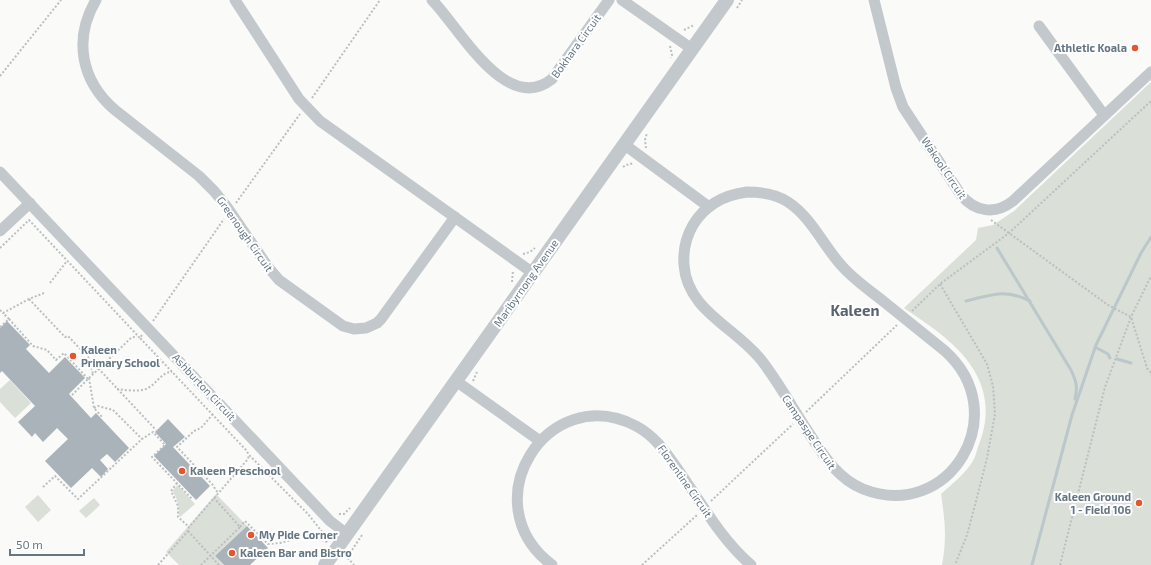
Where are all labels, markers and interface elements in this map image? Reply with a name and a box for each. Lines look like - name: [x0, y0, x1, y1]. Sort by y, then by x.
- street label: Bokhara Circuit: [548, 11, 603, 80]
- place label: Athletic Koala: [1054, 41, 1127, 54]
- marker: Athletic Koala: [1130, 43, 1140, 53]
- street label: Wakool Circuit: [919, 134, 970, 201]
- street label: Greenough Circuit: [215, 194, 276, 274]
- street label: Maribyrnong Avenue: [491, 237, 561, 329]
- district label: Kaleen: [831, 301, 879, 319]
- place label: Kaleen Primary School: [81, 343, 160, 370]
- street label: Ashburton Circuit: [170, 350, 239, 423]
- marker: Kaleen Primary School: [68, 351, 78, 361]
- street label: Campaspe Circuit: [780, 392, 839, 471]
- street label: Florentine Circuit: [656, 442, 715, 519]
- place label: Kaleen Preschool: [190, 464, 281, 477]
- marker: Kaleen Preschool: [177, 466, 187, 476]
- place label: Kaleen Ground 1 - Field 106: [1055, 490, 1131, 516]
- marker: Kaleen Ground 1 - Field 106: [1134, 498, 1144, 508]
- place label: My Pide Corner: [259, 528, 338, 542]
- marker: My Pide Corner: [246, 530, 256, 540]
- scale bar: [10, 531, 84, 557]
- text: 50 m: [16, 537, 43, 551]
- place label: Kaleen Bar and Bistro: [240, 546, 352, 559]
- marker: Kaleen Bar and Bistro: [227, 548, 237, 558]

